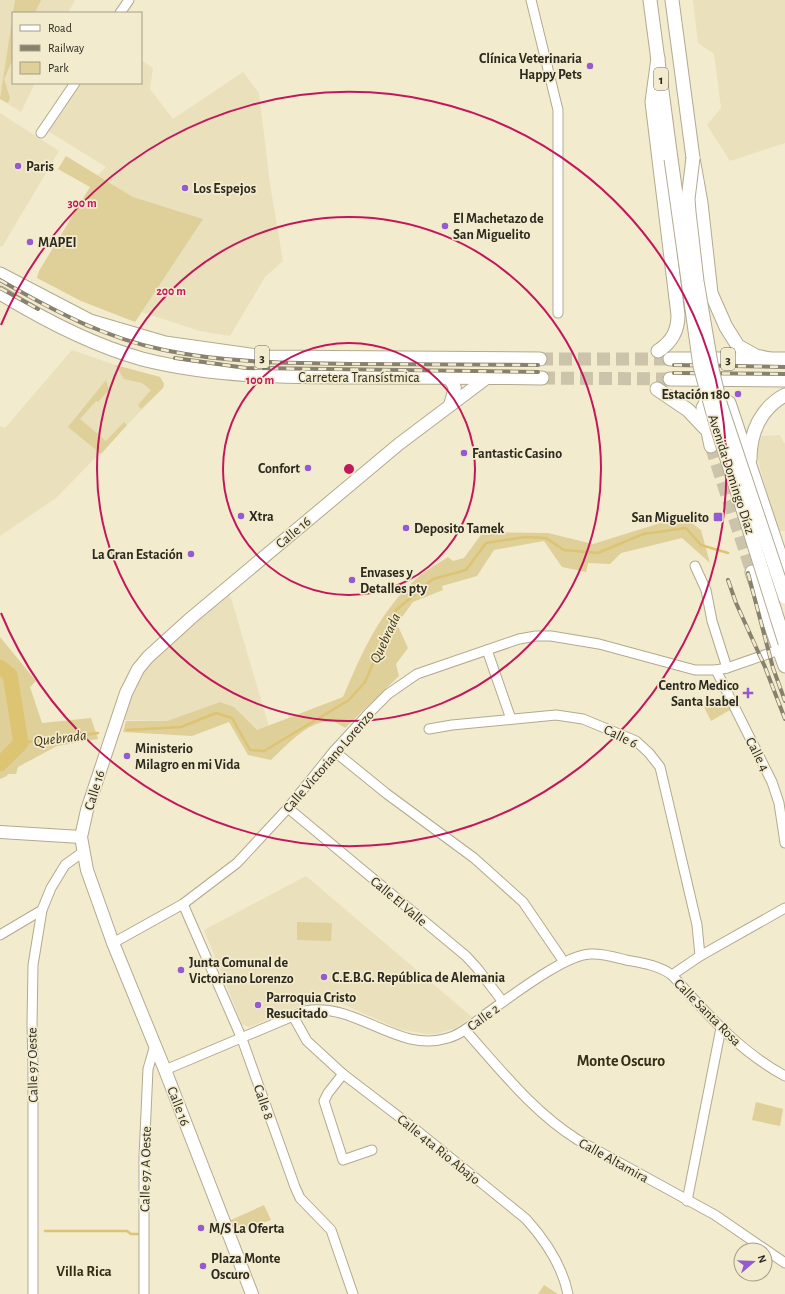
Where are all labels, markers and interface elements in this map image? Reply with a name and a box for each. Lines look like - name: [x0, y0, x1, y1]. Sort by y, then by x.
- legend: [12, 12, 142, 84]
- text: Road: [48, 22, 72, 34]
- text: Railway: [48, 42, 84, 55]
- place label: Clínica Veterinaria Happy Pets: [479, 52, 582, 82]
- marker: Clínica Veterinaria Happy Pets: [585, 61, 595, 71]
- text: Park: [48, 62, 69, 74]
- road number: 1: [654, 68, 668, 90]
- place label: Paris: [26, 160, 54, 174]
- marker: Paris: [13, 161, 23, 171]
- place label: Los Espejos: [193, 182, 256, 196]
- marker: Los Espejos: [180, 183, 190, 193]
- text: 300 m: [67, 197, 97, 209]
- place label: El Machetazo de San Miguelito: [453, 212, 544, 242]
- marker: El Machetazo de San Miguelito: [440, 221, 450, 231]
- place label: MAPEI: [38, 236, 77, 250]
- marker: MAPEI: [25, 237, 35, 247]
- text: 200 m: [156, 285, 186, 297]
- road number: 3: [255, 346, 269, 368]
- road number: 3: [721, 348, 735, 370]
- street label: Carretera Transístmica: [298, 371, 420, 385]
- text: 100 m: [246, 374, 274, 386]
- place label: Estación 180: [661, 388, 730, 402]
- marker: Estación 180: [733, 389, 743, 399]
- street label: Avenida Domingo Díaz: [705, 413, 757, 536]
- place label: Fantastic Casino: [472, 447, 562, 461]
- marker: Fantastic Casino: [459, 448, 469, 458]
- place label: Confort: [258, 462, 300, 476]
- centre of rings: [342, 462, 356, 476]
- marker: Confort: [303, 463, 313, 473]
- place label: Xtra: [249, 510, 274, 524]
- marker: Xtra: [236, 511, 246, 521]
- place label: San Miguelito: [632, 511, 709, 525]
- marker: San Miguelito: [712, 511, 724, 523]
- street label: Calle 16: [274, 514, 314, 551]
- place label: Deposito Tamek: [414, 522, 504, 536]
- marker: Deposito Tamek: [401, 523, 411, 533]
- place label: La Gran Estación: [92, 548, 183, 562]
- marker: La Gran Estación: [186, 549, 196, 559]
- place label: Envases y Detalles pty: [360, 566, 428, 596]
- marker: Envases y Detalles pty: [347, 575, 357, 585]
- water label: Quebrada: [367, 611, 403, 665]
- place label: Centro Medico Santa Isabel: [658, 679, 739, 709]
- marker: Centro Medico Santa Isabel: [742, 687, 754, 699]
- street label: Calle Victoriano Lorenzo: [281, 708, 377, 816]
- street label: Calle 6: [601, 723, 640, 751]
- water label: Quebrada: [33, 728, 87, 749]
- street label: Calle 4: [743, 735, 772, 774]
- place label: Ministerio Milagro en mi Vida: [135, 742, 241, 772]
- marker: Ministerio Milagro en mi Vida: [122, 751, 132, 761]
- street label: Calle 16: [82, 769, 108, 812]
- street label: Calle El Valle: [367, 874, 429, 929]
- place label: Junta Comunal de Victoriano Lorenzo: [189, 956, 294, 986]
- marker: Junta Comunal de Victoriano Lorenzo: [176, 965, 186, 975]
- place label: C.E.B.G. República de Alemania: [332, 971, 505, 985]
- marker: C.E.B.G. República de Alemania: [319, 972, 329, 982]
- street label: Calle Santa Rosa: [671, 977, 744, 1049]
- place label: Parroquia Cristo Resucitado: [266, 991, 356, 1021]
- marker: Parroquia Cristo Resucitado: [253, 1000, 263, 1010]
- street label: Calle 2: [465, 1002, 502, 1034]
- street label: Calle 97 Oeste: [25, 1027, 41, 1103]
- district label: Monte Oscuro: [577, 1053, 665, 1069]
- street label: Calle 8: [251, 1083, 276, 1122]
- street label: Calle 16: [164, 1085, 192, 1128]
- street label: Calle 4ta Rio Abajo: [394, 1112, 483, 1187]
- street label: Calle 97 A Oeste: [138, 1126, 154, 1212]
- street label: Calle Altamira: [576, 1136, 651, 1186]
- place label: M/S La Oferta: [209, 1222, 285, 1236]
- marker: M/S La Oferta: [196, 1223, 206, 1233]
- north arrow: [733, 1242, 773, 1282]
- place label: Plaza Monte Oscuro: [211, 1252, 281, 1282]
- text: N: [756, 1253, 768, 1264]
- marker: Plaza Monte Oscuro: [198, 1261, 208, 1271]
- district label: Villa Rica: [56, 1264, 112, 1279]

